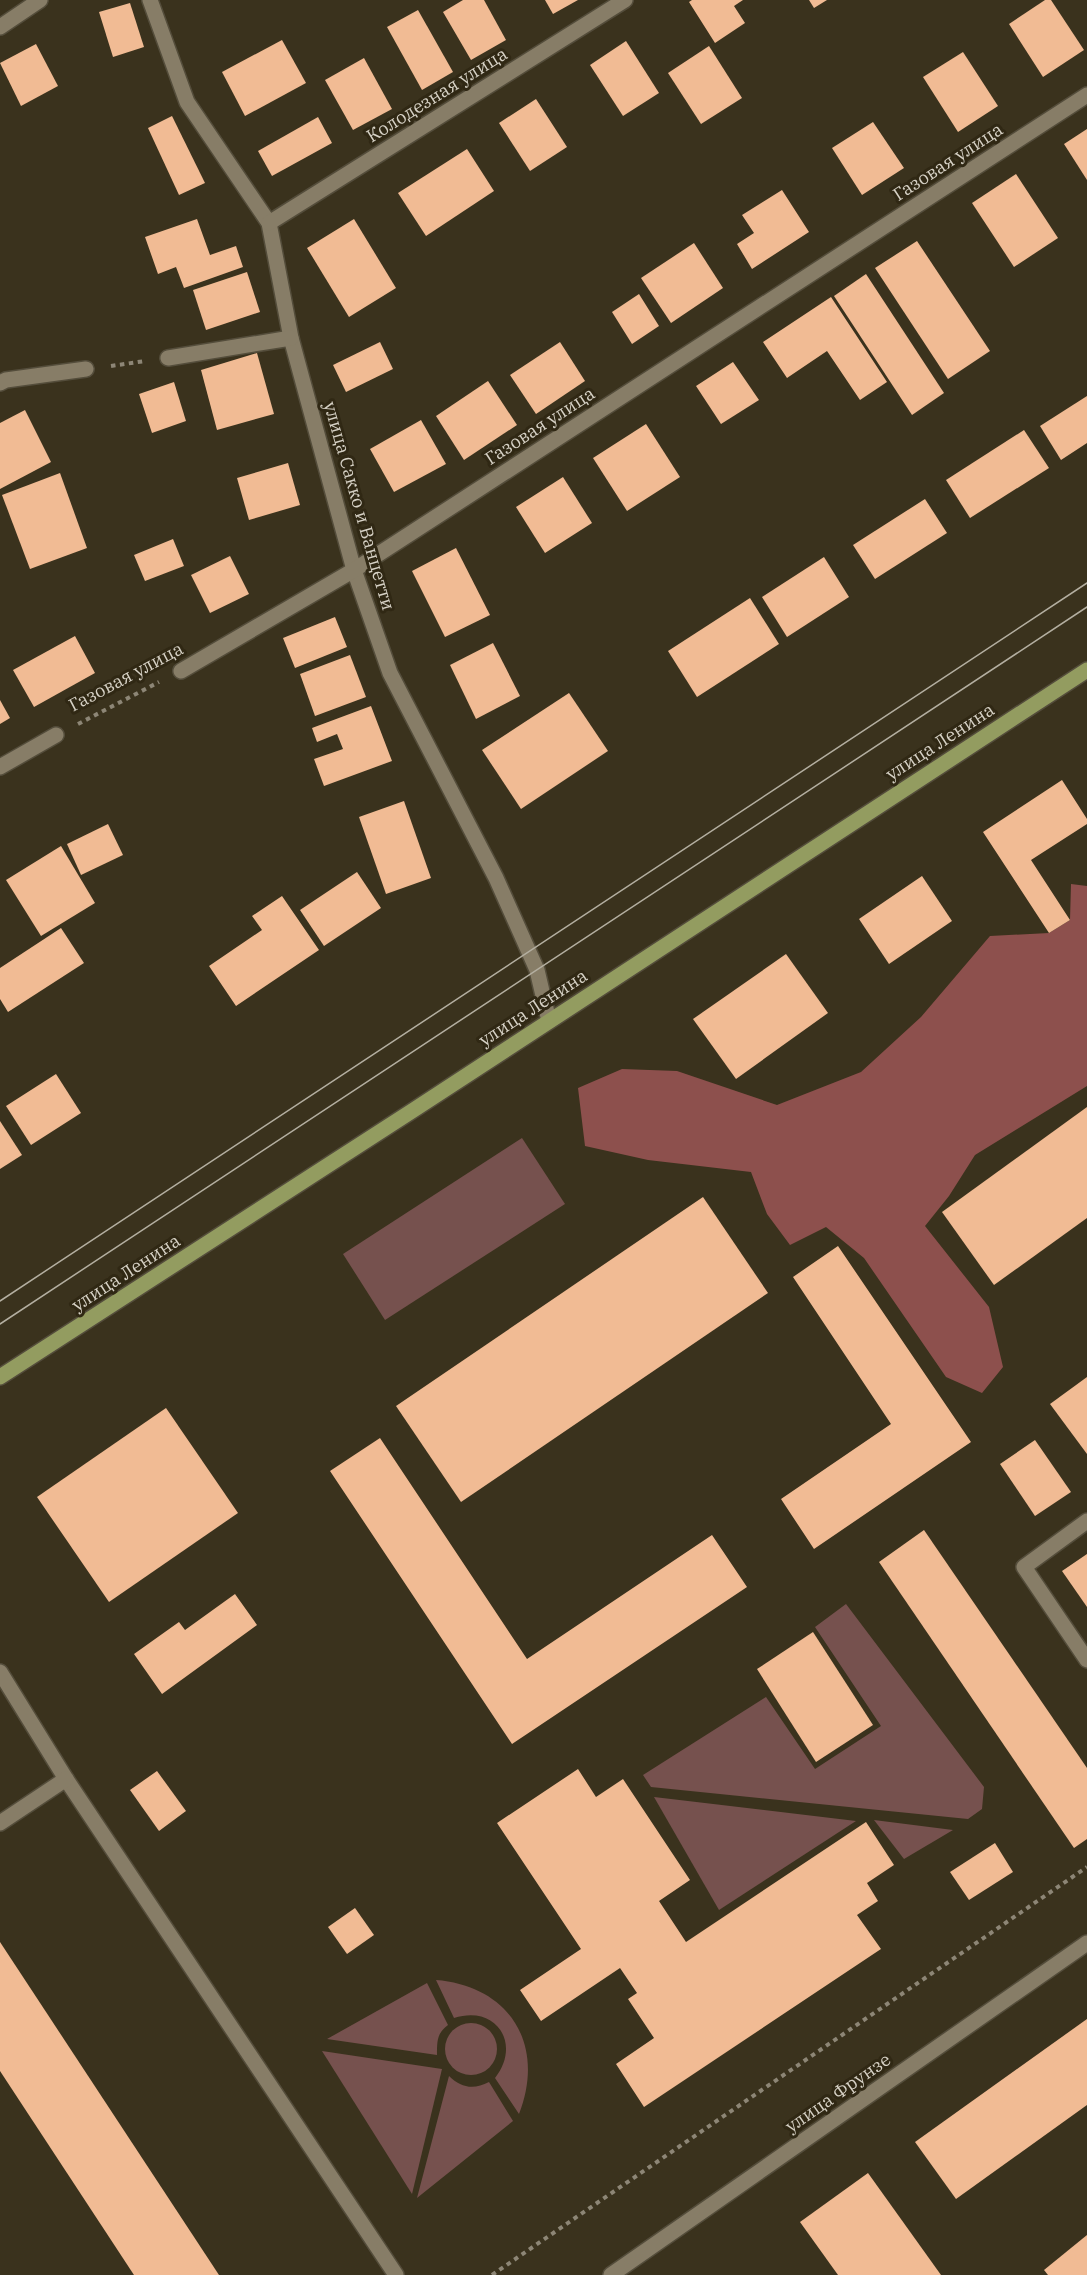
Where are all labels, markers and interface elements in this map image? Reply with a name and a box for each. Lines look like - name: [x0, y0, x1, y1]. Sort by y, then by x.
- street label: Колодезная улица: [362, 42, 512, 147]
- street label: Газовая улица: [889, 117, 1007, 206]
- street label: Газовая улица: [481, 381, 599, 470]
- street label: улица Сакко и Ванцетти: [319, 399, 400, 613]
- street label: Газовая улица: [65, 637, 187, 716]
- street label: улица Ленина: [881, 698, 999, 785]
- street label: улица Ленина: [474, 964, 592, 1051]
- street label: улица Ленина: [67, 1229, 185, 1316]
- street label: улица Фрунзе: [780, 2048, 895, 2137]

